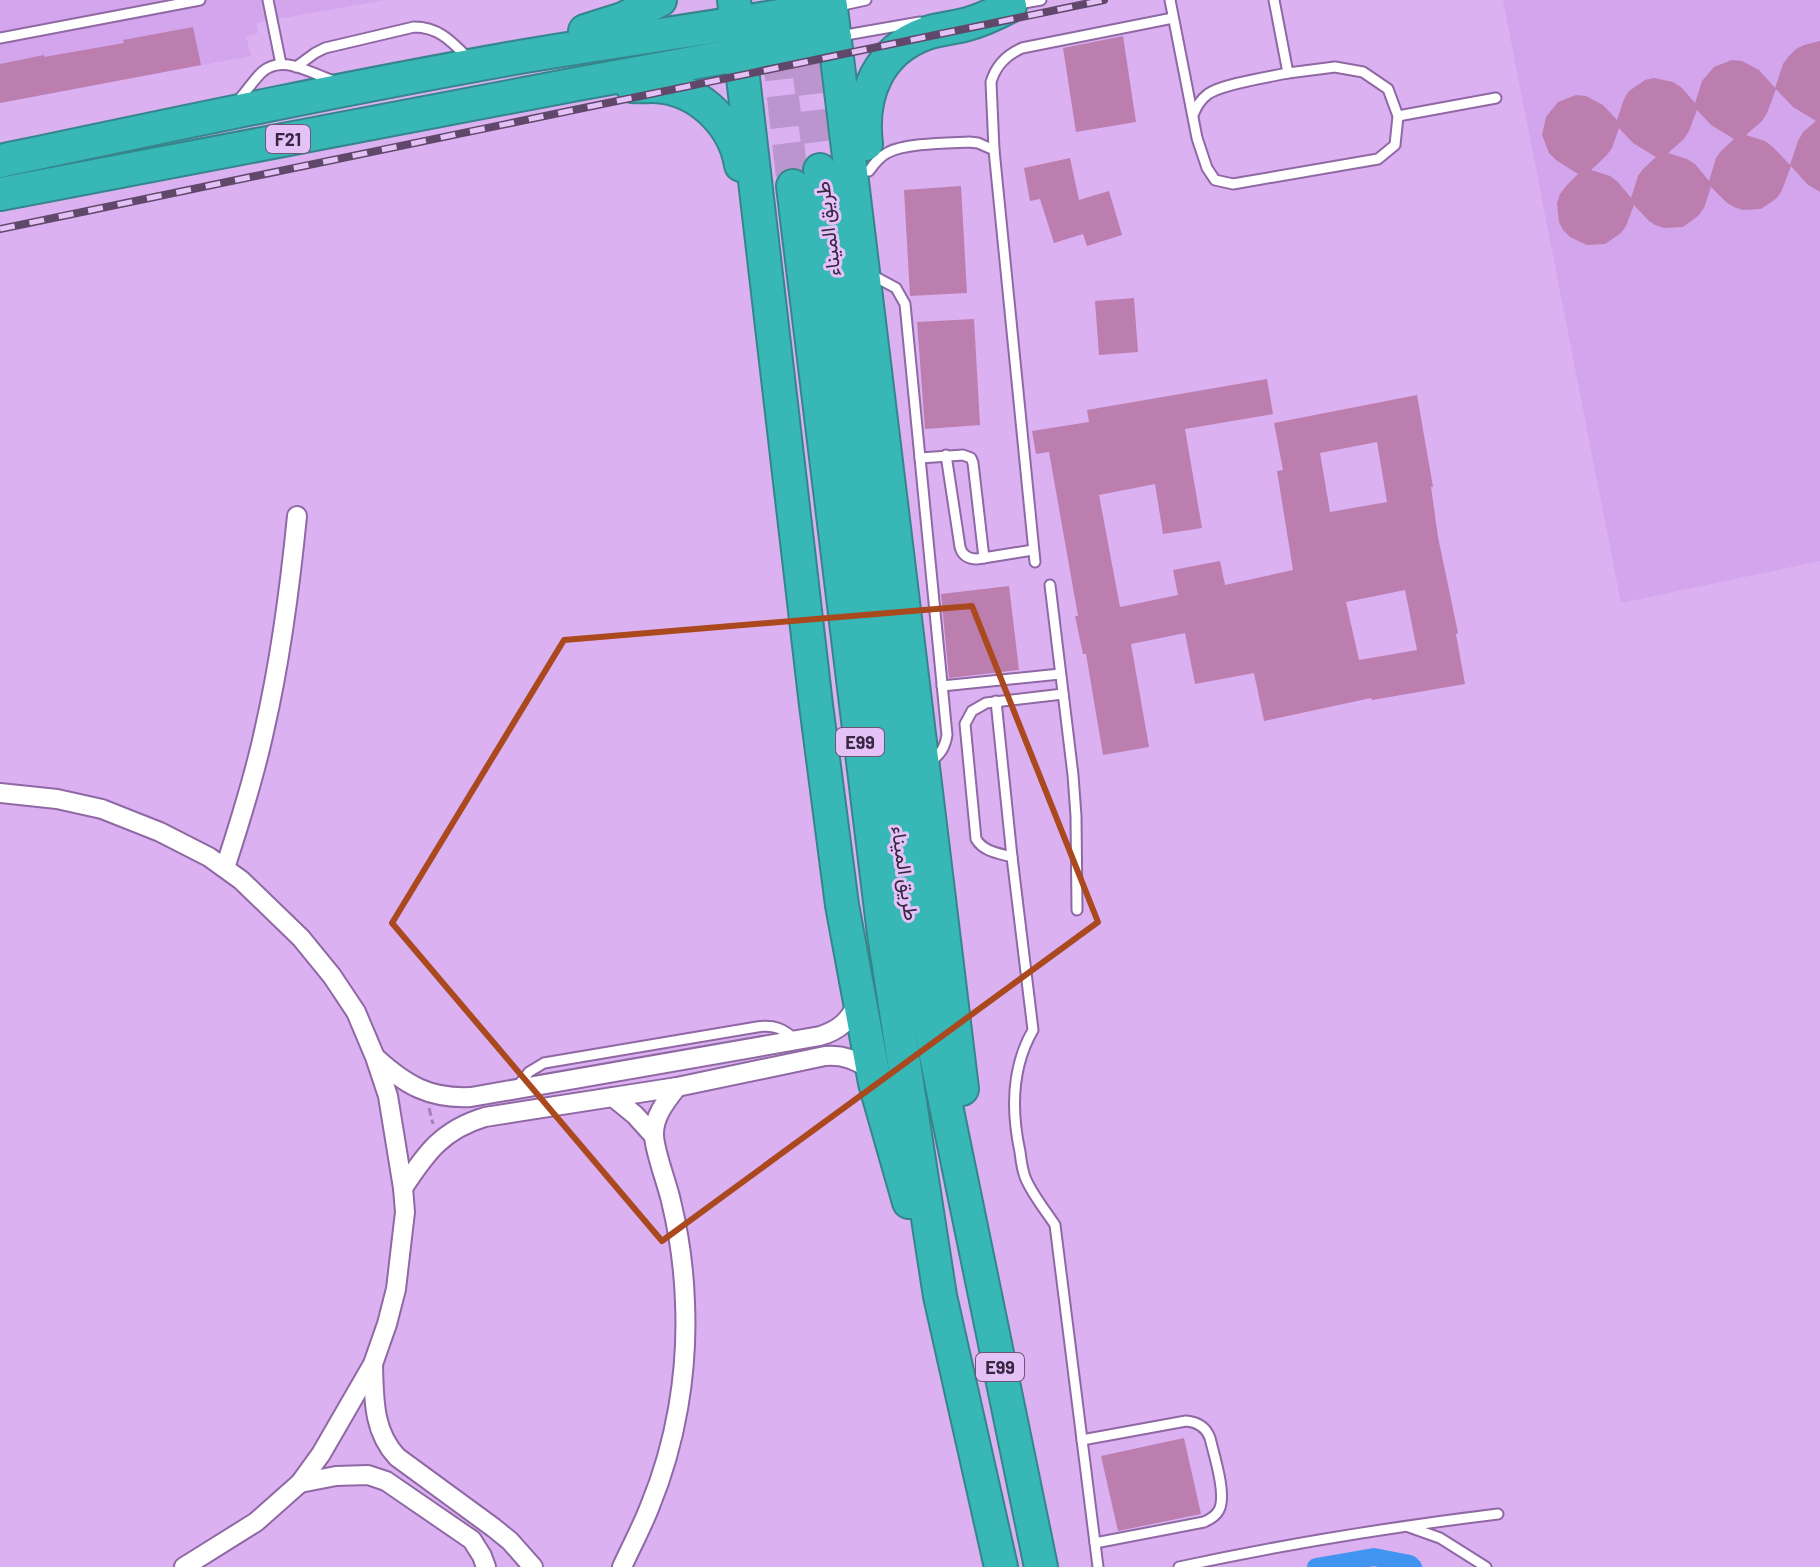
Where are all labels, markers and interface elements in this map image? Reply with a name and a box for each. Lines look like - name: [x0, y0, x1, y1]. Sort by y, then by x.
- road number: F21: [266, 125, 310, 153]
- street label: طريق الميناء: [809, 180, 847, 278]
- road number: E99: [836, 728, 884, 756]
- street label: طريق الميناء: [885, 824, 925, 922]
- road number: E99: [976, 1353, 1024, 1381]

